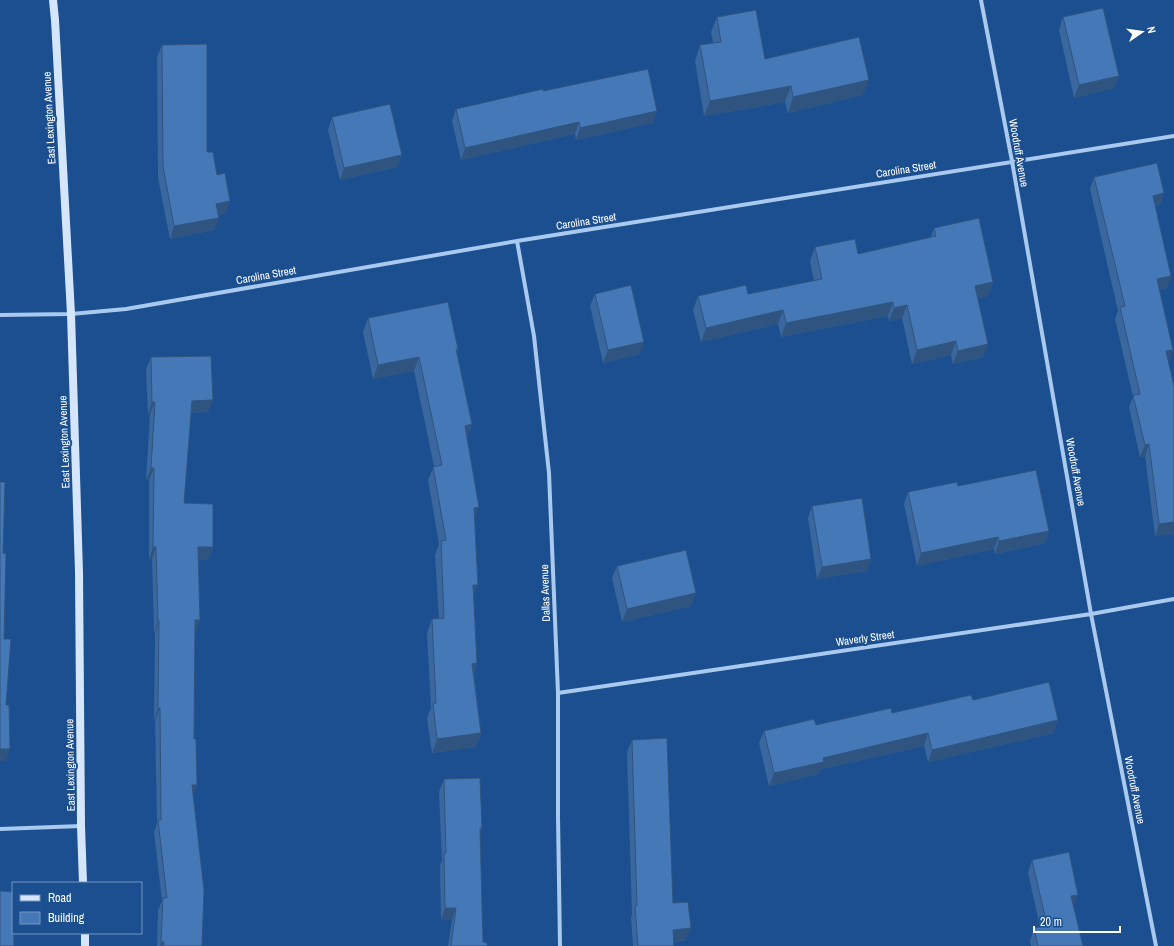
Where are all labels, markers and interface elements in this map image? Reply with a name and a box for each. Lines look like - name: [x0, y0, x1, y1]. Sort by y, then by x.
- north arrow: [1122, 12, 1162, 52]
- text: N: [1144, 25, 1159, 34]
- street label: East Lexington Avenue: [40, 71, 58, 165]
- street label: Woodruff Avenue: [1006, 118, 1032, 188]
- street label: Carolina Street: [875, 157, 938, 181]
- street label: Carolina Street: [555, 209, 618, 233]
- street label: Carolina Street: [235, 263, 298, 287]
- street label: East Lexington Avenue: [55, 395, 73, 489]
- street label: Woodruff Avenue: [1063, 437, 1089, 507]
- street label: Dallas Avenue: [537, 564, 553, 622]
- street label: Waverly Street: [835, 627, 896, 649]
- street label: East Lexington Avenue: [62, 719, 78, 811]
- street label: Woodruff Avenue: [1122, 755, 1148, 825]
- legend: [12, 882, 142, 934]
- text: Road: [48, 890, 72, 906]
- scale bar: [1034, 908, 1120, 934]
- text: Building: [48, 910, 85, 926]
- text: 20 m: [1040, 914, 1062, 930]

